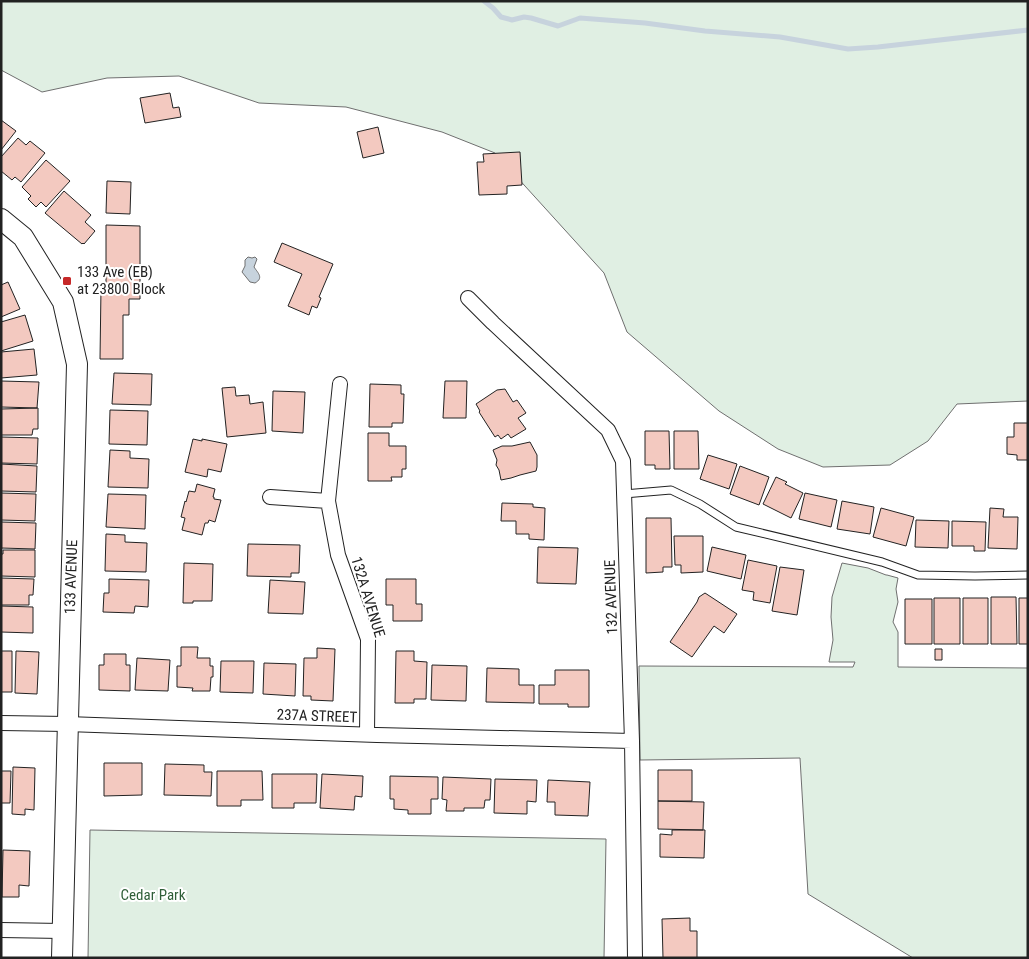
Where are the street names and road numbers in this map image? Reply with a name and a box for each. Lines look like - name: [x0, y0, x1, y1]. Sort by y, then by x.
- street label: 133 AVENUE: [61, 539, 81, 615]
- street label: 132A AVENUE: [347, 555, 389, 639]
- street label: 132 AVENUE: [601, 559, 621, 635]
- street label: 237A STREET: [276, 706, 358, 726]

